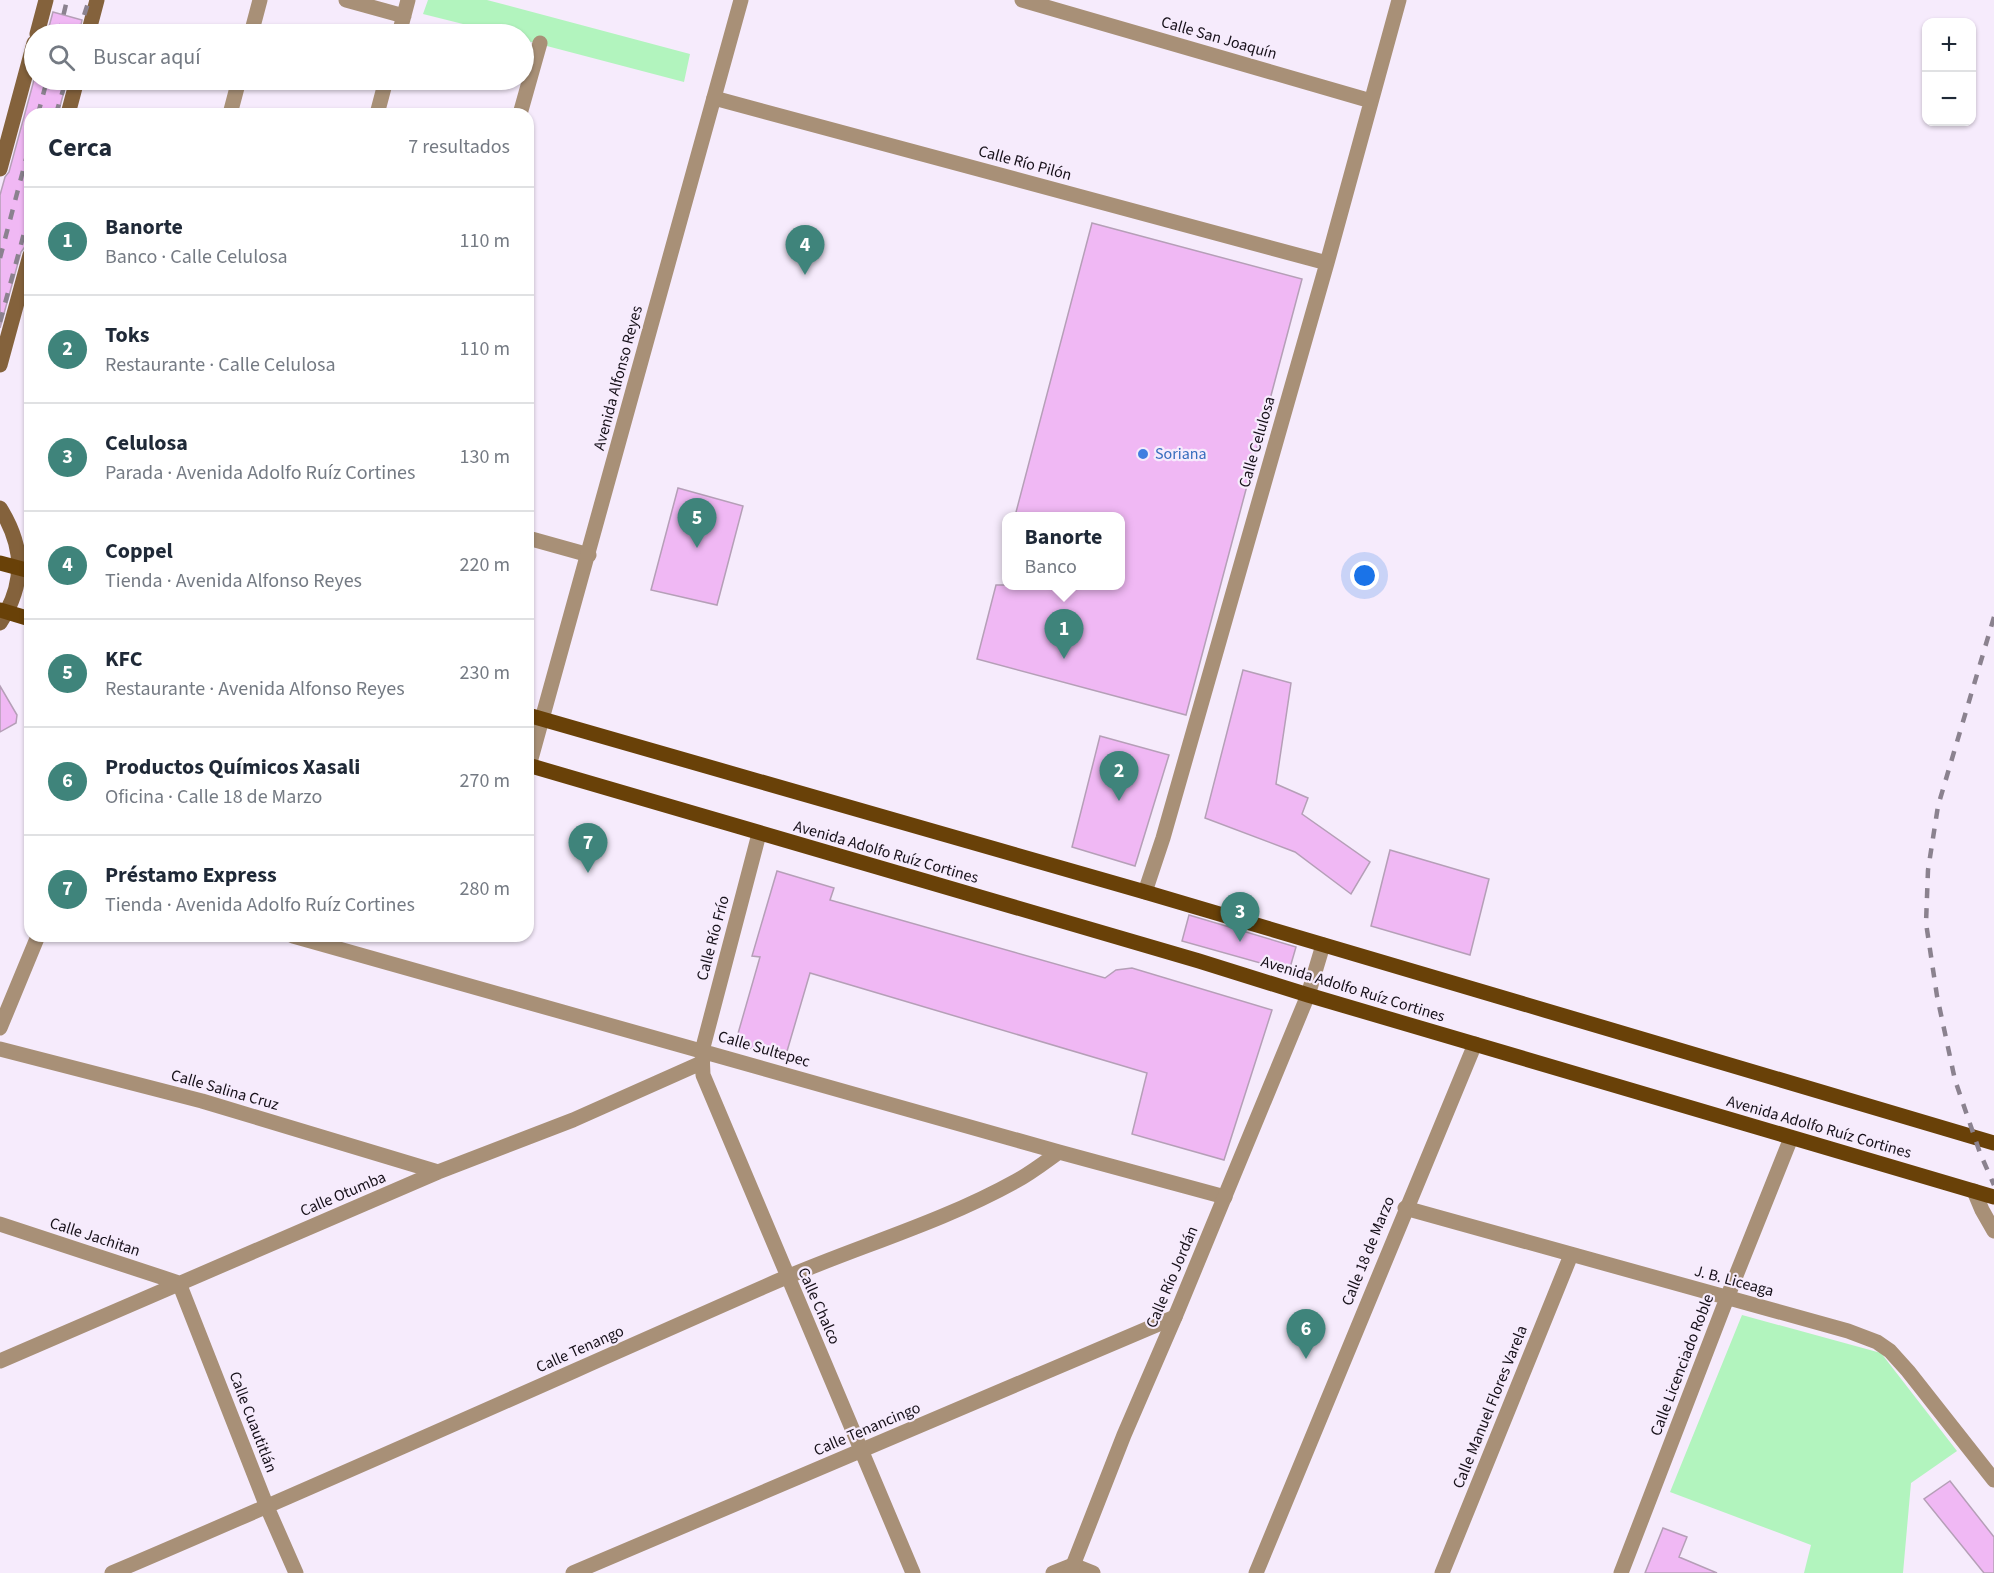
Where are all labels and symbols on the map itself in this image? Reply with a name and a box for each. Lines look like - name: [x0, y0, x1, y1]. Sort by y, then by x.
- street label: Calle San Joaquín: [1159, 11, 1279, 65]
- street label: Calle Río Pilón: [976, 140, 1074, 186]
- pin: 4: [786, 226, 824, 275]
- street label: Avenida Alfonso Reyes: [588, 303, 648, 453]
- street label: Calle Celulosa: [1233, 394, 1281, 490]
- place label: Soriana: [1155, 443, 1207, 465]
- marker: Soriana: [1136, 447, 1150, 461]
- pin: 5: [678, 498, 716, 548]
- your location: [1350, 561, 1379, 590]
- pin: 1: [1044, 610, 1084, 659]
- pin: 2: [1100, 752, 1138, 801]
- street label: Avenida Adolfo Ruíz Cortines: [791, 815, 981, 889]
- pin: 7: [568, 824, 608, 873]
- pin: 3: [1220, 892, 1260, 942]
- street label: Calle Río Frío: [691, 893, 735, 983]
- street label: Avenida Adolfo Ruíz Cortines: [1258, 951, 1448, 1028]
- street label: Calle Sultepec: [715, 1025, 813, 1073]
- street label: Calle Salina Cruz: [168, 1064, 282, 1116]
- street label: Avenida Adolfo Ruíz Cortines: [1724, 1090, 1914, 1164]
- street label: Calle Otumba: [297, 1166, 389, 1222]
- street label: Calle 18 de Marzo: [1336, 1193, 1400, 1309]
- street label: Calle Jachitan: [47, 1212, 143, 1262]
- street label: Calle Río Jordán: [1141, 1223, 1203, 1331]
- street label: J. B. Liceaga: [1692, 1260, 1776, 1302]
- street label: Calle Chalco: [792, 1264, 846, 1348]
- street label: Calle Licenciado Roble: [1645, 1291, 1719, 1439]
- pin: 6: [1286, 1310, 1326, 1359]
- street label: Calle Tenango: [533, 1320, 627, 1378]
- street label: Calle Manuel Flores Varela: [1447, 1322, 1533, 1492]
- street label: Calle Cuautitlán: [224, 1368, 282, 1476]
- street label: Calle Tenancingo: [810, 1397, 924, 1461]

